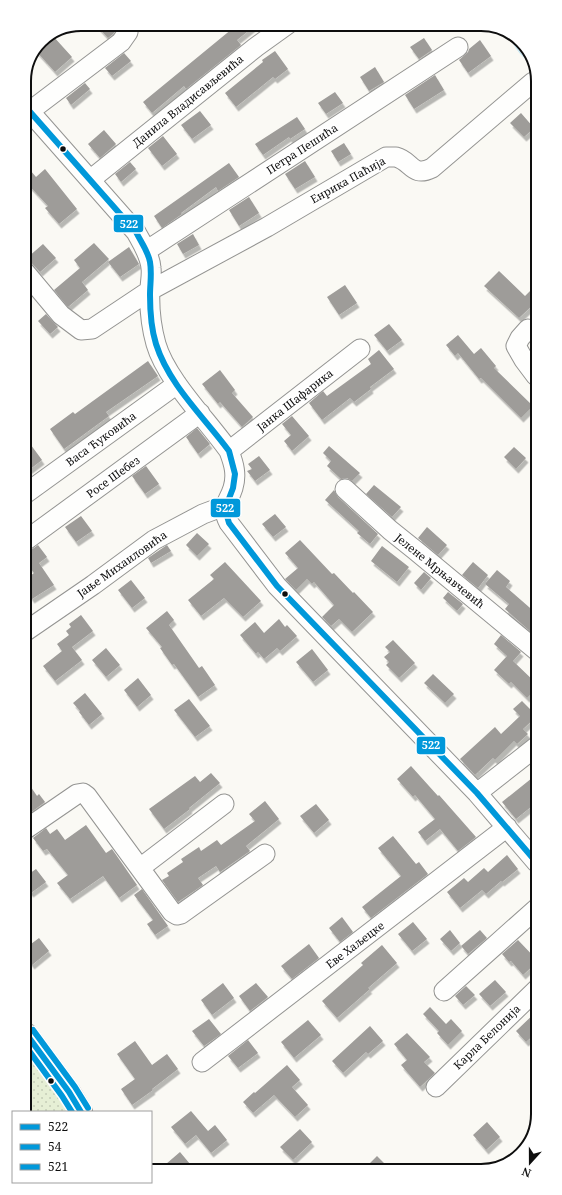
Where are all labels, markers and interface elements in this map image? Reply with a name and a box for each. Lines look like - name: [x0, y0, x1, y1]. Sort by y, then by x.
- street label: Данила Владисављевића: [129, 51, 246, 150]
- street label: Петра Пешића: [263, 120, 340, 177]
- unlabelled marker: [58, 144, 68, 154]
- street label: Енрика Паћија: [307, 153, 388, 206]
- line badge: 522: [113, 214, 144, 233]
- text: 522: [120, 216, 138, 231]
- street label: Јанка Шафарика: [253, 365, 336, 435]
- street label: Васа Ћуковића: [62, 408, 139, 469]
- street label: Росе Шебез: [83, 452, 142, 501]
- line badge: 522: [210, 498, 241, 518]
- text: 522: [216, 500, 234, 515]
- street label: Јање Михаиловића: [73, 527, 170, 601]
- street label: Јелене Мрњавчевић: [392, 529, 488, 611]
- unlabelled marker: [280, 589, 290, 599]
- line badge: 522: [416, 736, 446, 755]
- text: 522: [422, 737, 440, 752]
- street label: Еве Хаљецке: [322, 918, 387, 972]
- street label: Карла Белонија: [450, 1001, 523, 1072]
- unlabelled marker: [46, 1076, 56, 1086]
- legend: [12, 1111, 152, 1183]
- text: 522: [48, 1118, 68, 1135]
- text: 54: [48, 1138, 62, 1155]
- north arrow: [510, 1143, 550, 1183]
- text: 521: [48, 1158, 68, 1175]
- text: N: [519, 1164, 533, 1181]

